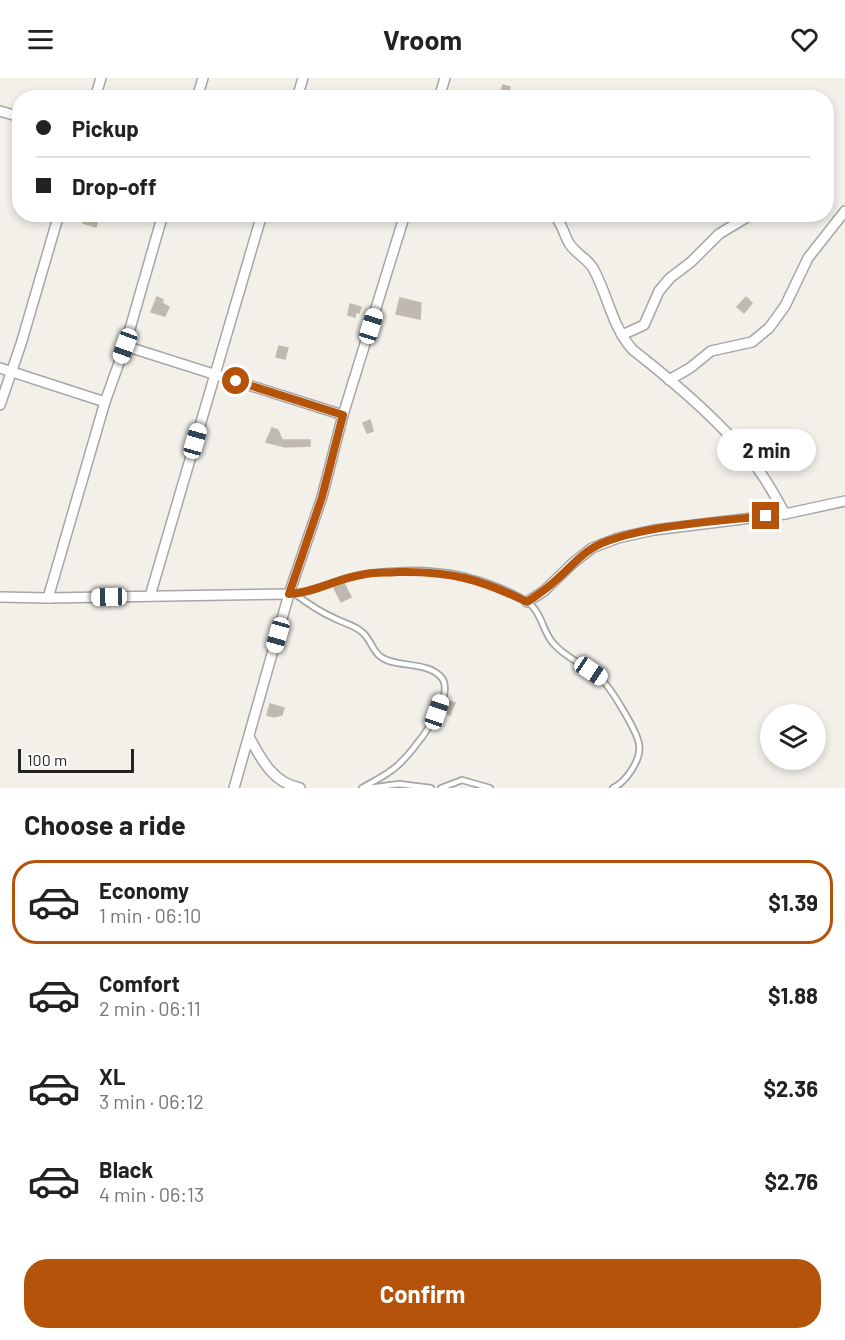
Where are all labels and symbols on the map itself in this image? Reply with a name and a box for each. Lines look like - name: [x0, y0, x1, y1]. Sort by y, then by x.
- car: [357, 306, 385, 346]
- car: [110, 326, 140, 366]
- route start: [222, 367, 249, 394]
- car: [181, 421, 209, 461]
- callout: 2 min: [716, 429, 816, 471]
- route end: [752, 502, 779, 529]
- car: [91, 588, 127, 606]
- car: [264, 615, 292, 655]
- car: [571, 653, 611, 689]
- car: [423, 692, 451, 732]
- scale bar: [18, 746, 134, 774]

